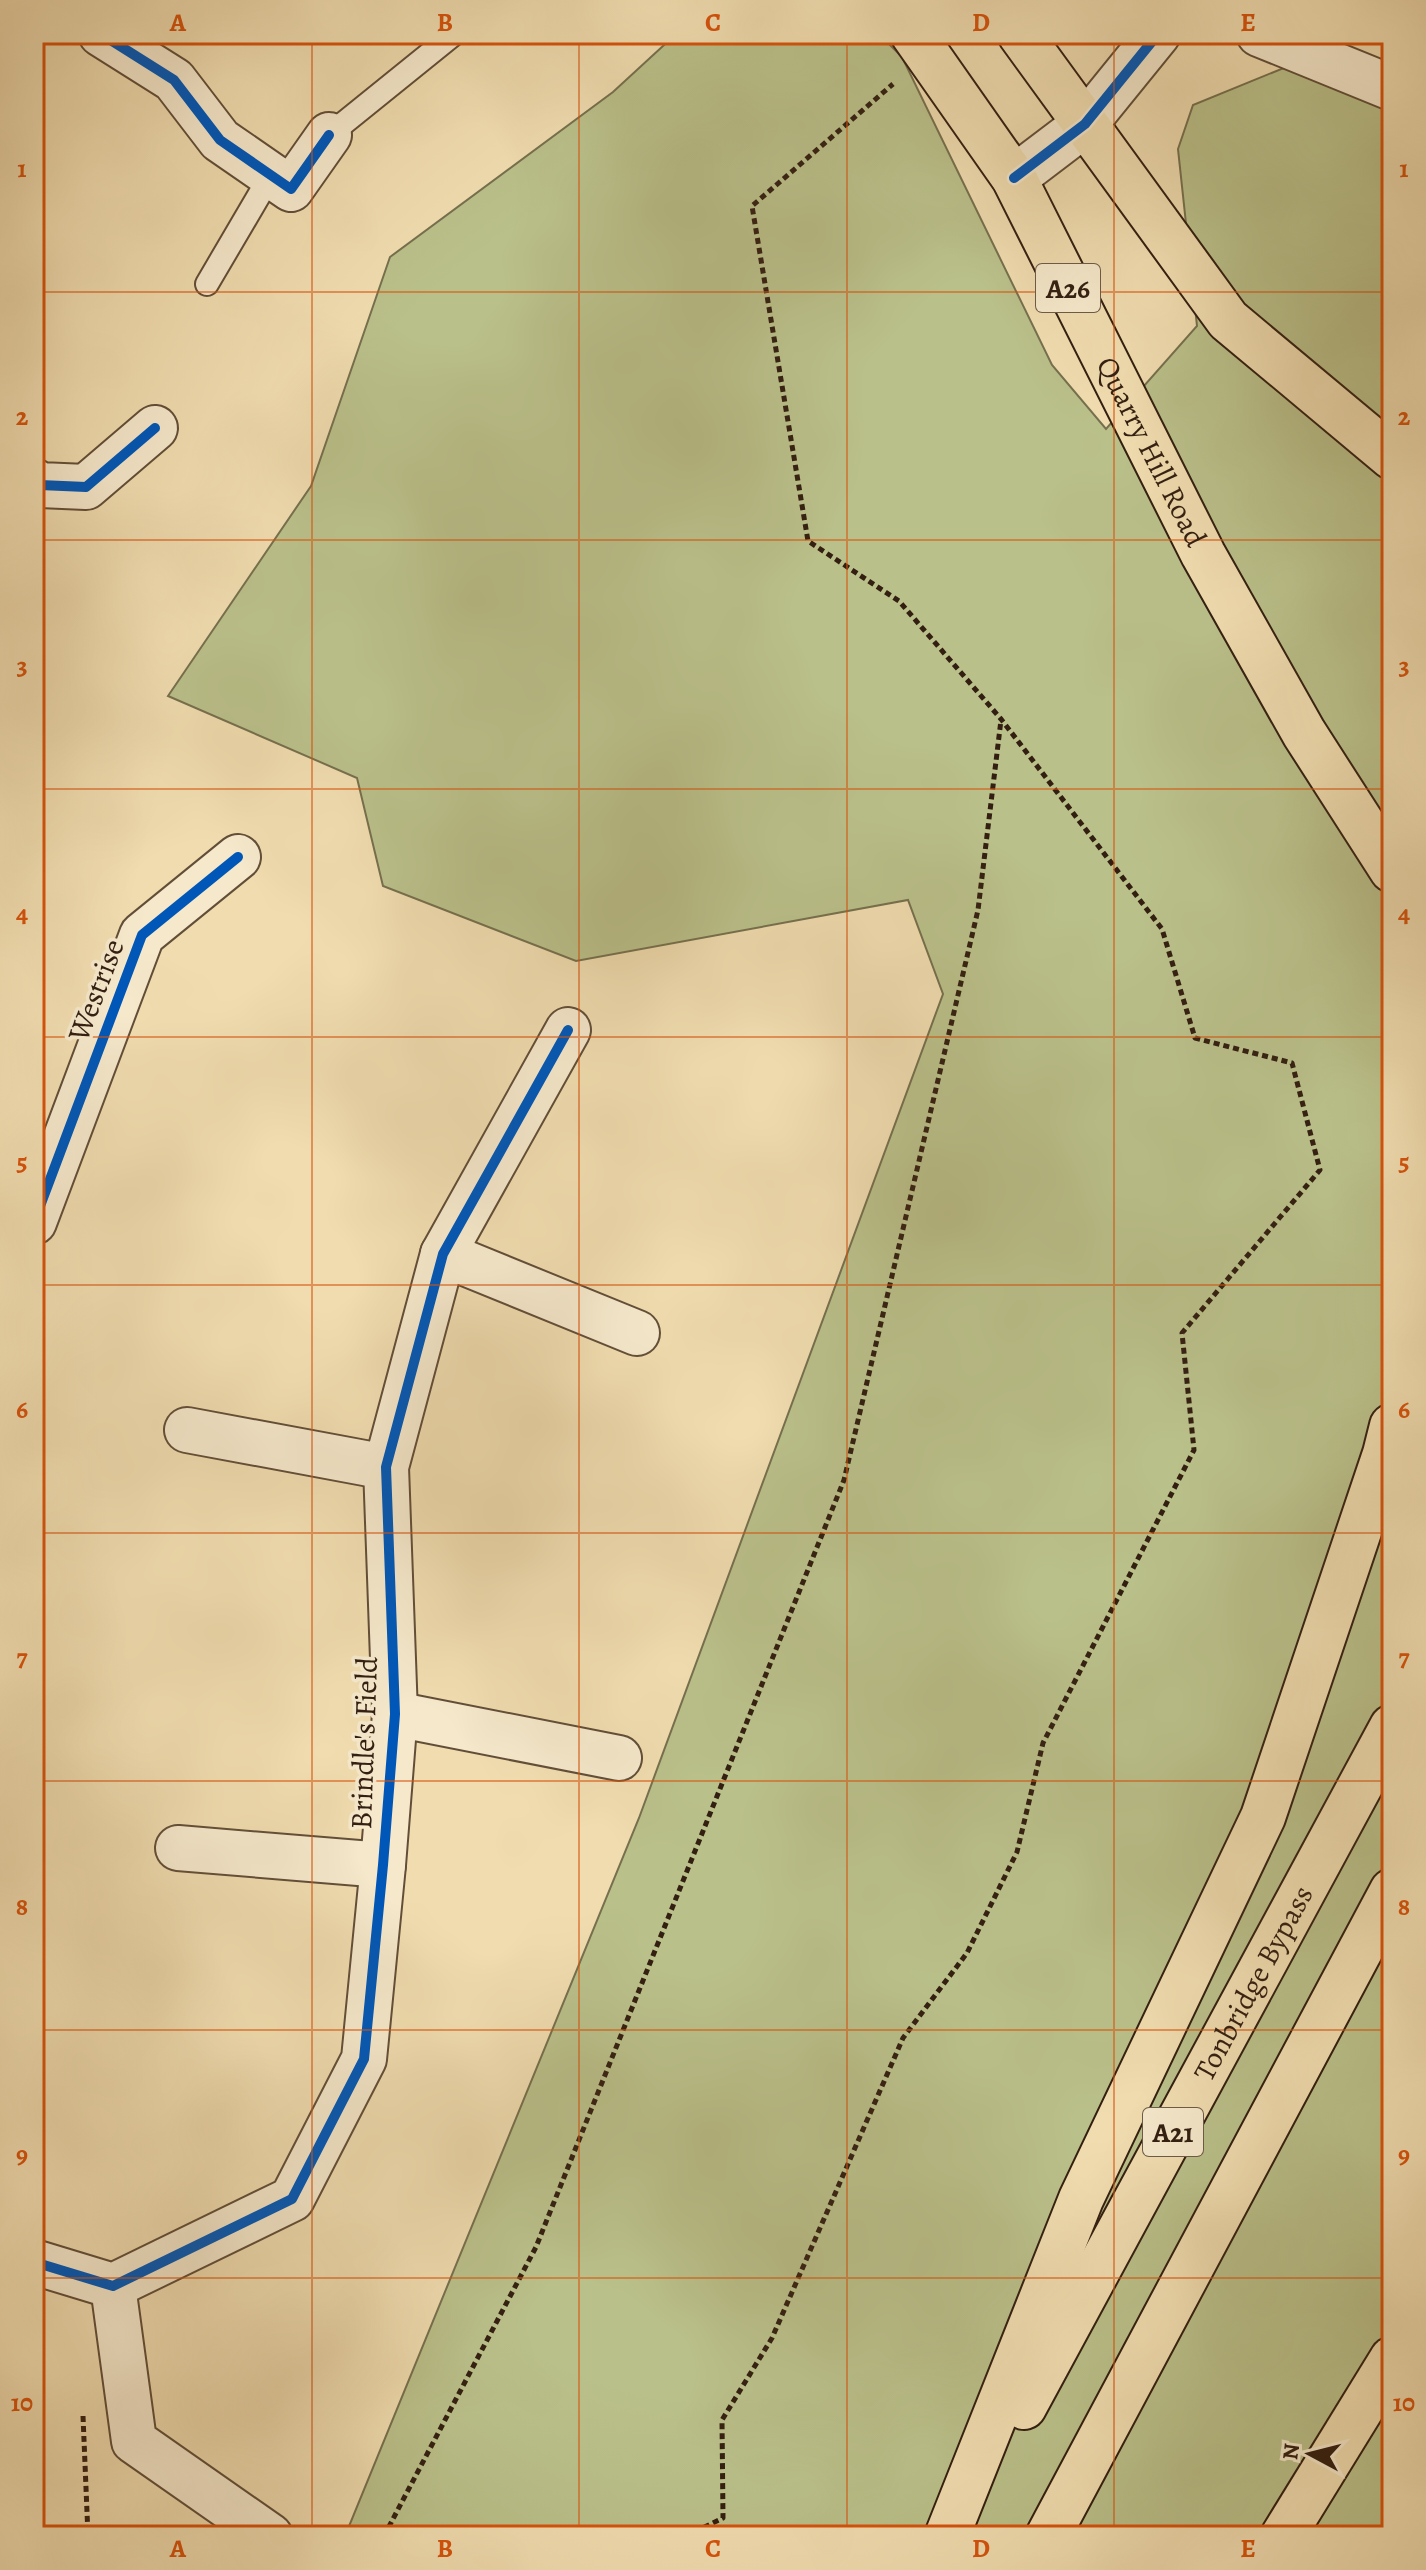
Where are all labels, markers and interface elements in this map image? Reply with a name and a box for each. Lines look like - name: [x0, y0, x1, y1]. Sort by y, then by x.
- text: A: [169, 5, 187, 40]
- text: B: [437, 5, 453, 40]
- text: C: [705, 5, 721, 40]
- text: D: [972, 5, 990, 40]
- text: E: [1240, 5, 1256, 40]
- text: 1: [17, 151, 27, 186]
- text: 1: [1399, 151, 1409, 186]
- road number: A26: [1036, 264, 1100, 312]
- street label: Quarry Hill Road: [1087, 350, 1216, 554]
- text: 2: [16, 399, 29, 434]
- text: 2: [1398, 399, 1411, 434]
- text: 3: [16, 648, 28, 683]
- text: 3: [1398, 648, 1410, 683]
- text: 4: [16, 896, 28, 931]
- text: 4: [1398, 896, 1410, 931]
- street label: Westrise: [58, 933, 134, 1048]
- text: 5: [16, 1144, 28, 1179]
- text: 5: [1398, 1144, 1410, 1179]
- text: 6: [16, 1392, 28, 1427]
- text: 6: [1398, 1392, 1410, 1427]
- text: 7: [16, 1640, 28, 1675]
- text: 7: [1398, 1640, 1410, 1675]
- street label: Brindle's Field: [341, 1655, 387, 1830]
- street label: Tonbridge Bypass: [1184, 1878, 1323, 2088]
- text: 8: [16, 1889, 28, 1924]
- text: 8: [1398, 1889, 1410, 1924]
- road number: A21: [1143, 2108, 1203, 2156]
- text: 9: [16, 2137, 28, 2172]
- text: 9: [1398, 2137, 1410, 2172]
- text: 10: [11, 2385, 33, 2420]
- text: 10: [1393, 2385, 1415, 2420]
- north arrow: [1270, 2414, 1350, 2494]
- text: N: [1275, 2442, 1307, 2461]
- text: A: [169, 2531, 187, 2566]
- text: B: [437, 2531, 453, 2566]
- text: C: [705, 2531, 721, 2566]
- text: D: [972, 2531, 990, 2566]
- text: E: [1240, 2531, 1256, 2566]

